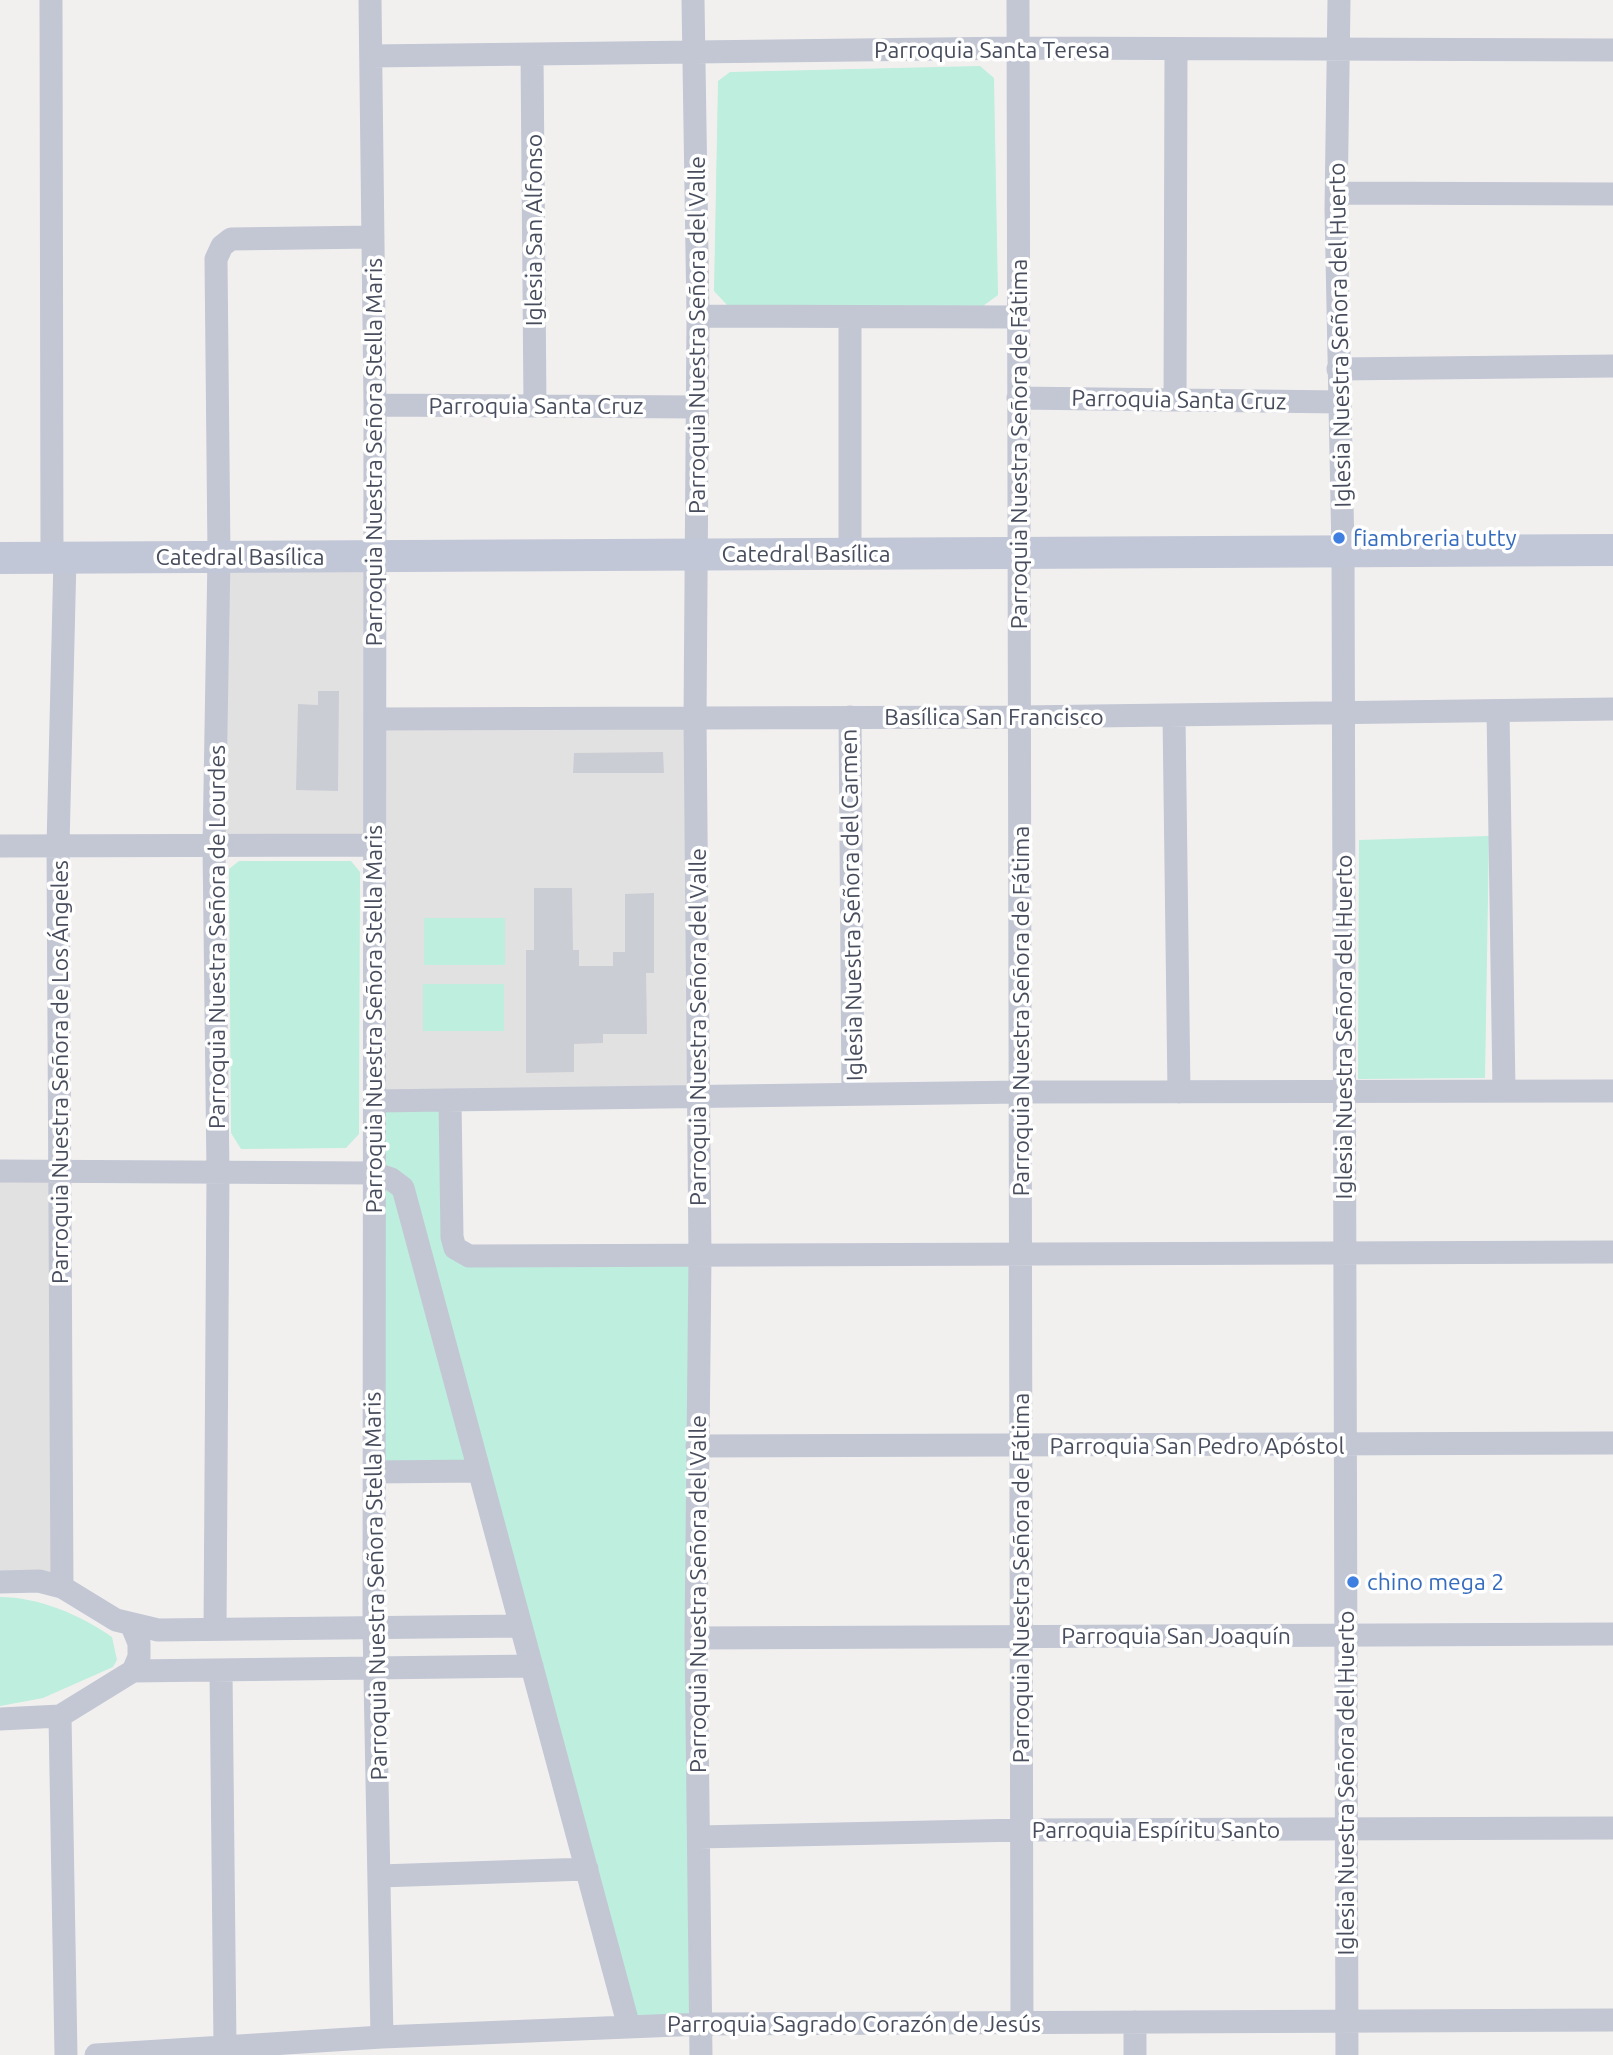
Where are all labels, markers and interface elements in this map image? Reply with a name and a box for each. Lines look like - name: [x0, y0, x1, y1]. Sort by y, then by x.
- street label: Parroquia Santa Teresa: [874, 36, 1110, 64]
- street label: Iglesia San Alfonso: [520, 134, 548, 326]
- street label: Parroquia Nuestra Señora del Valle: [683, 156, 711, 514]
- street label: Iglesia Nuestra Señora del Huerto: [1323, 162, 1357, 508]
- street label: Parroquia Nuestra Señora Stella Maris: [360, 258, 388, 646]
- street label: Parroquia Nuestra Señora de Fátima: [1005, 259, 1033, 629]
- street label: Parroquia Santa Cruz: [1071, 384, 1287, 416]
- street label: Parroquia Santa Cruz: [428, 392, 644, 420]
- place label: fiambreria tutty: [1353, 524, 1517, 552]
- marker: fiambreria tutty: [1331, 530, 1347, 546]
- street label: Catedral Basílica: [722, 540, 890, 568]
- street label: Catedral Basílica: [156, 543, 324, 571]
- street label: Basílica San Francisco: [884, 703, 1104, 731]
- street label: Iglesia Nuestra Señora del Carmen: [835, 729, 869, 1081]
- street label: Parroquia Nuestra Señora de Lourdes: [203, 745, 231, 1129]
- street label: Parroquia Nuestra Señora Stella Maris: [360, 825, 388, 1213]
- street label: Parroquia Nuestra Señora de Fátima: [1007, 826, 1035, 1196]
- street label: Parroquia Nuestra Señora del Valle: [684, 848, 712, 1206]
- street label: Iglesia Nuestra Señora del Huerto: [1330, 854, 1358, 1200]
- street label: Parroquia Nuestra Señora de Los Ángeles: [46, 860, 74, 1284]
- street label: Parroquia Nuestra Señora Stella Maris: [359, 1391, 393, 1781]
- street label: Parroquia Nuestra Señora de Fátima: [1007, 1393, 1035, 1763]
- street label: Parroquia Nuestra Señora del Valle: [684, 1415, 712, 1773]
- street label: Parroquia San Pedro Apóstol: [1050, 1432, 1344, 1460]
- place label: chino mega 2: [1367, 1568, 1504, 1596]
- marker: chino mega 2: [1345, 1574, 1361, 1590]
- street label: Iglesia Nuestra Señora del Huerto: [1332, 1610, 1360, 1956]
- street label: Parroquia San Joaquín: [1061, 1622, 1291, 1650]
- street label: Parroquia Espíritu Santo: [1032, 1816, 1280, 1844]
- street label: Parroquia Sagrado Corazón de Jesús: [667, 2010, 1041, 2038]

